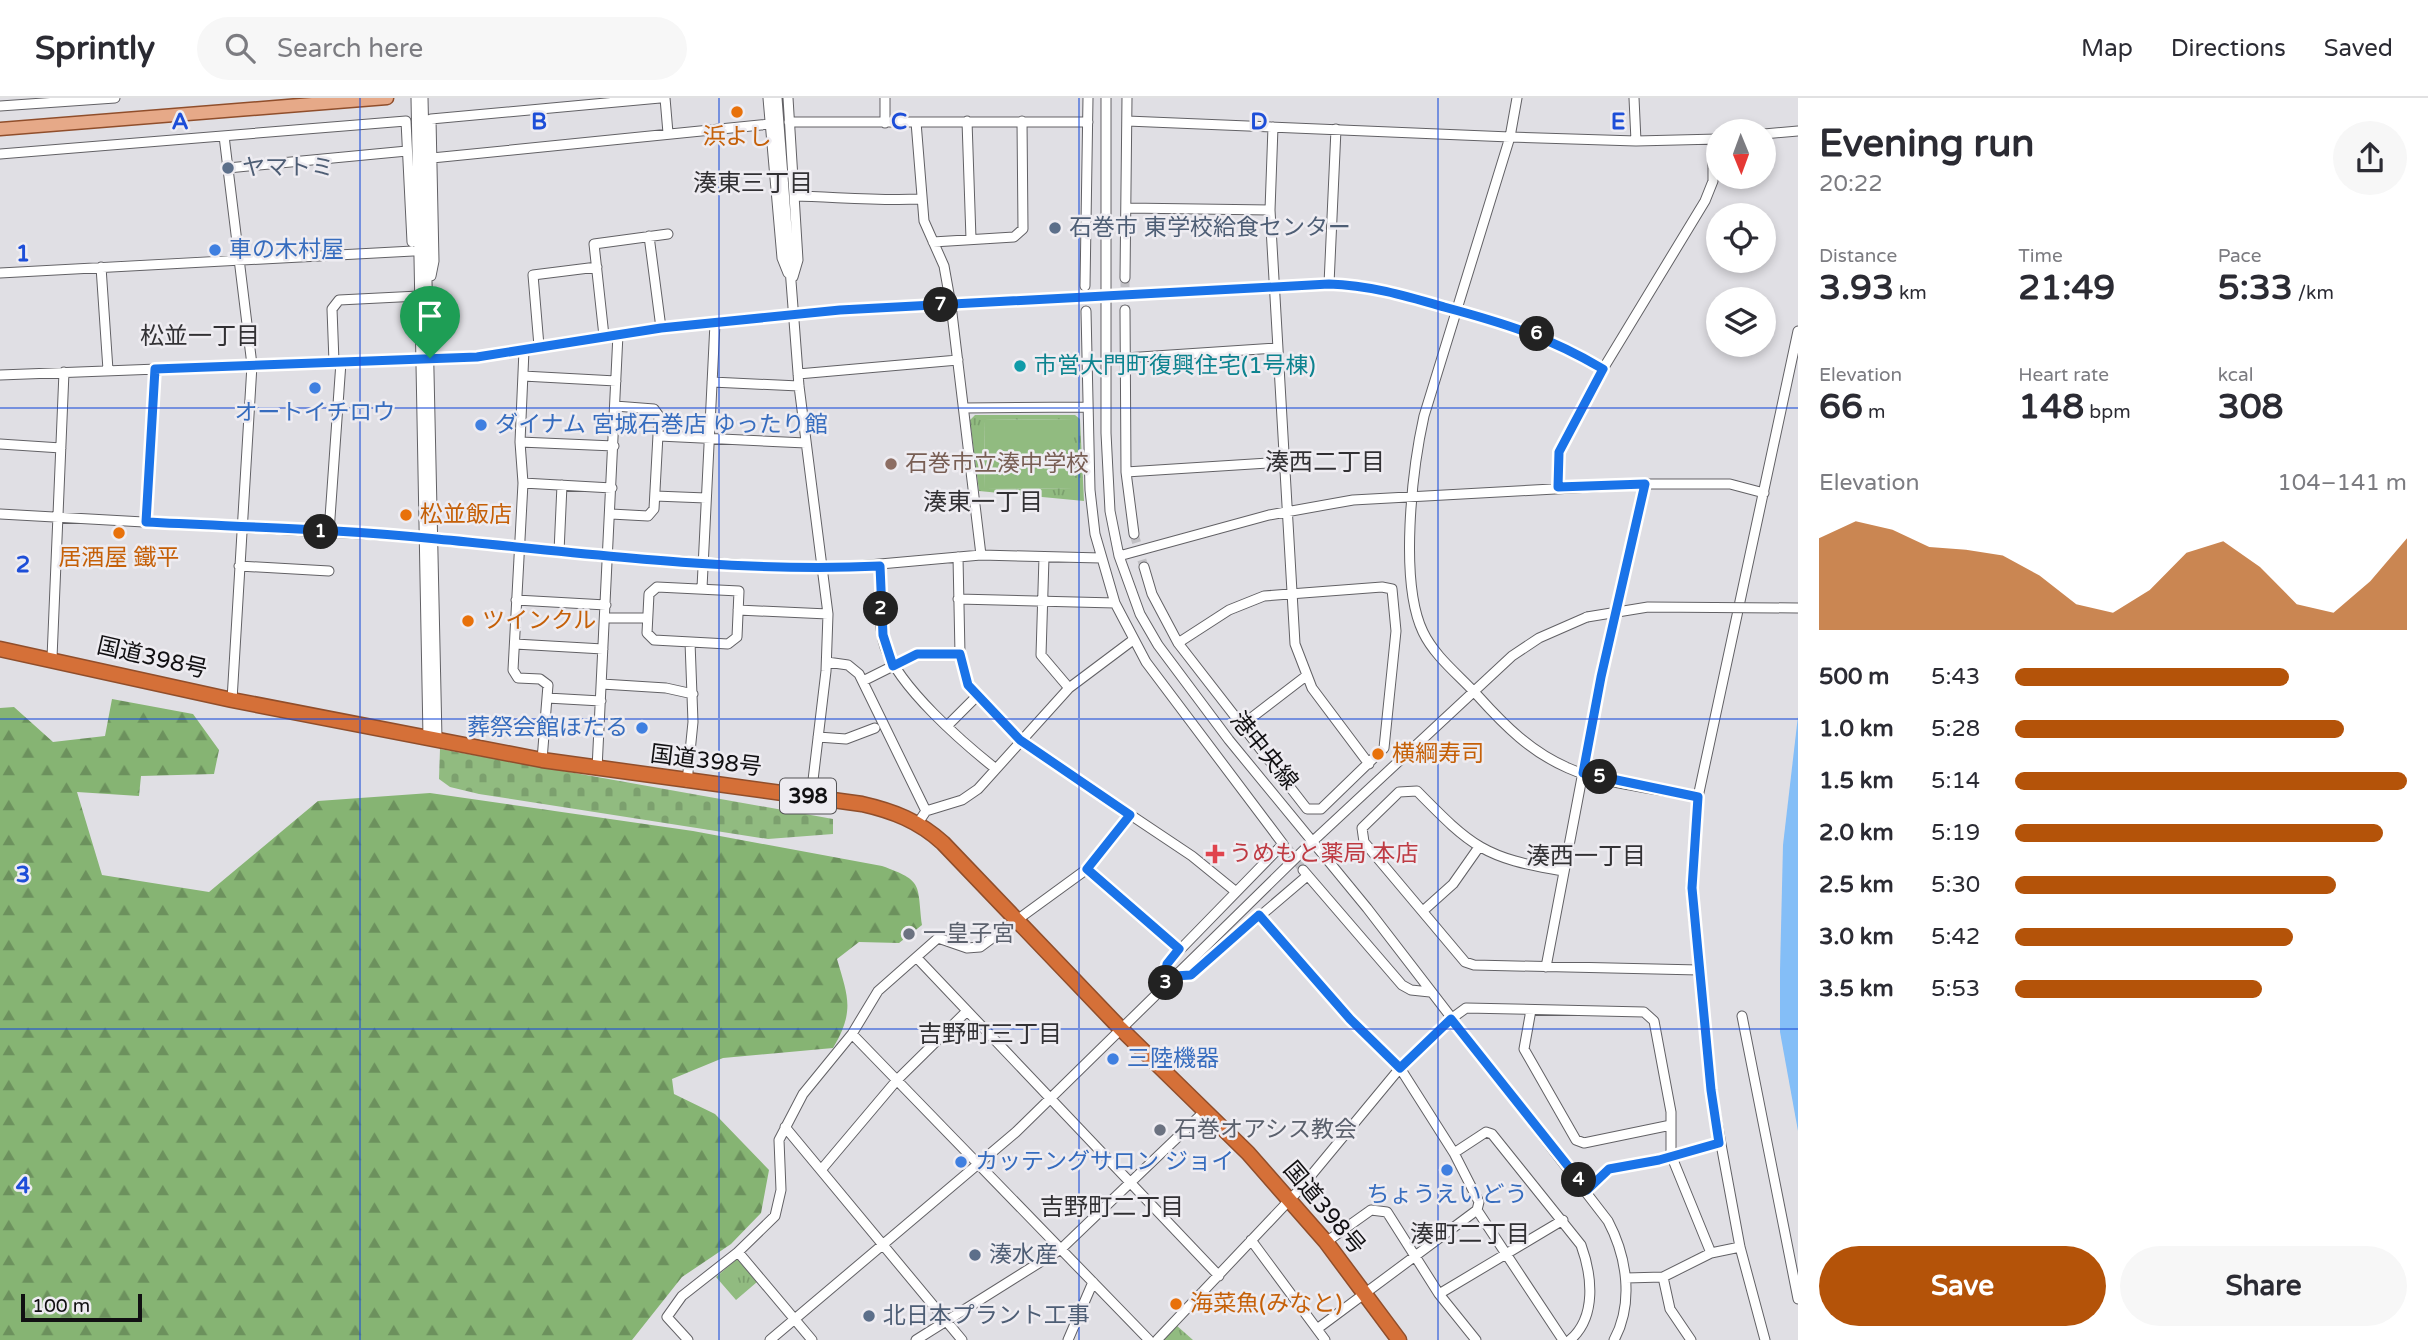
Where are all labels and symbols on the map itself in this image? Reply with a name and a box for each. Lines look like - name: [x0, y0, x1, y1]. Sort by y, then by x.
- marker: 浜よし: [729, 104, 745, 120]
- text: A: [171, 108, 189, 136]
- text: B: [531, 108, 547, 136]
- text: C: [891, 108, 907, 136]
- text: D: [1250, 108, 1268, 136]
- text: E: [1611, 108, 1625, 136]
- north arrow: [1706, 119, 1776, 189]
- place label: 浜よし: [703, 123, 772, 151]
- place label: ヤマトミ: [242, 154, 334, 182]
- marker: ヤマトミ: [220, 160, 236, 176]
- district label: 湊東三丁目: [693, 169, 813, 198]
- place label: 石巻市 東学校給食センター: [1069, 214, 1351, 242]
- marker: 石巻市 東学校給食センター: [1047, 220, 1063, 236]
- place label: 車の木村屋: [229, 236, 344, 264]
- text: 1: [16, 240, 30, 268]
- marker: 車の木村屋: [207, 242, 223, 258]
- pin: [400, 286, 460, 358]
- pin: 7: [923, 288, 958, 322]
- pin: 6: [1520, 316, 1554, 352]
- district label: 松並一丁目: [140, 322, 260, 351]
- place label: 市営大門町復興住宅(1号棟): [1034, 352, 1316, 380]
- marker: 市営大門町復興住宅(1号棟): [1012, 358, 1028, 374]
- marker: オートイチロウ: [307, 380, 323, 396]
- place label: オートイチロウ: [235, 399, 396, 427]
- place label: ダイナム 宮城石巻店 ゆったり館: [495, 411, 828, 439]
- marker: ダイナム 宮城石巻店 ゆったり館: [473, 417, 489, 433]
- district label: 湊西二丁目: [1265, 448, 1385, 477]
- place label: 石巻市立湊中学校: [905, 450, 1089, 478]
- marker: 石巻市立湊中学校: [883, 456, 899, 472]
- district label: 湊東一丁目: [923, 488, 1043, 517]
- place label: 松並飯店: [420, 501, 512, 529]
- marker: 松並飯店: [398, 507, 414, 523]
- pin: 1: [304, 514, 338, 550]
- marker: 居酒屋 鐵平: [111, 525, 127, 541]
- place label: 居酒屋 鐵平: [59, 544, 179, 572]
- text: 2: [16, 551, 30, 579]
- pin: 2: [864, 592, 898, 626]
- place label: ツインクル: [482, 607, 596, 635]
- marker: ツインクル: [460, 613, 476, 629]
- street label: 国道398号: [94, 632, 210, 684]
- street label: 港中央線: [1224, 706, 1304, 796]
- place label: 葬祭会館ほたる: [467, 714, 628, 742]
- marker: 葬祭会館ほたる: [634, 720, 650, 736]
- street label: 国道398号: [649, 740, 763, 782]
- place label: 横綱寿司: [1392, 740, 1484, 768]
- marker: 横綱寿司: [1370, 746, 1386, 762]
- pin: 5: [1582, 760, 1618, 794]
- road number: 398: [780, 778, 836, 814]
- place label: うめもと薬局 本店: [1229, 840, 1419, 868]
- district label: 湊西一丁目: [1526, 842, 1646, 871]
- marker: うめもと薬局 本店: [1207, 846, 1223, 862]
- text: 3: [16, 861, 30, 889]
- place label: 一皇子宮: [923, 920, 1015, 948]
- marker: 一皇子宮: [901, 926, 917, 942]
- pin: 3: [1148, 966, 1184, 1001]
- district label: 吉野町三丁目: [918, 1020, 1062, 1049]
- place label: 三陸機器: [1127, 1045, 1219, 1073]
- marker: 三陸機器: [1105, 1051, 1121, 1067]
- place label: 石巻オアシス教会: [1174, 1116, 1357, 1144]
- marker: 石巻オアシス教会: [1152, 1122, 1168, 1138]
- place label: カッテングサロン ジョイ: [975, 1148, 1234, 1176]
- marker: カッテングサロン ジョイ: [953, 1154, 969, 1170]
- street label: 国道398号: [1277, 1156, 1371, 1260]
- marker: ちょうえいどう: [1439, 1162, 1455, 1178]
- pin: 4: [1562, 1162, 1596, 1198]
- text: 4: [16, 1172, 31, 1200]
- place label: ちょうえいどう: [1367, 1181, 1528, 1209]
- district label: 吉野町二丁目: [1040, 1193, 1184, 1222]
- district label: 湊町二丁目: [1410, 1220, 1530, 1249]
- place label: 湊水産: [989, 1241, 1058, 1269]
- marker: 湊水産: [967, 1247, 983, 1263]
- place label: 海菜魚(みなと): [1190, 1290, 1342, 1318]
- scale bar: [21, 1291, 142, 1323]
- marker: 海菜魚(みなと): [1168, 1296, 1184, 1312]
- place label: 北日本プラント工事: [883, 1302, 1090, 1330]
- marker: 北日本プラント工事: [861, 1308, 877, 1324]

